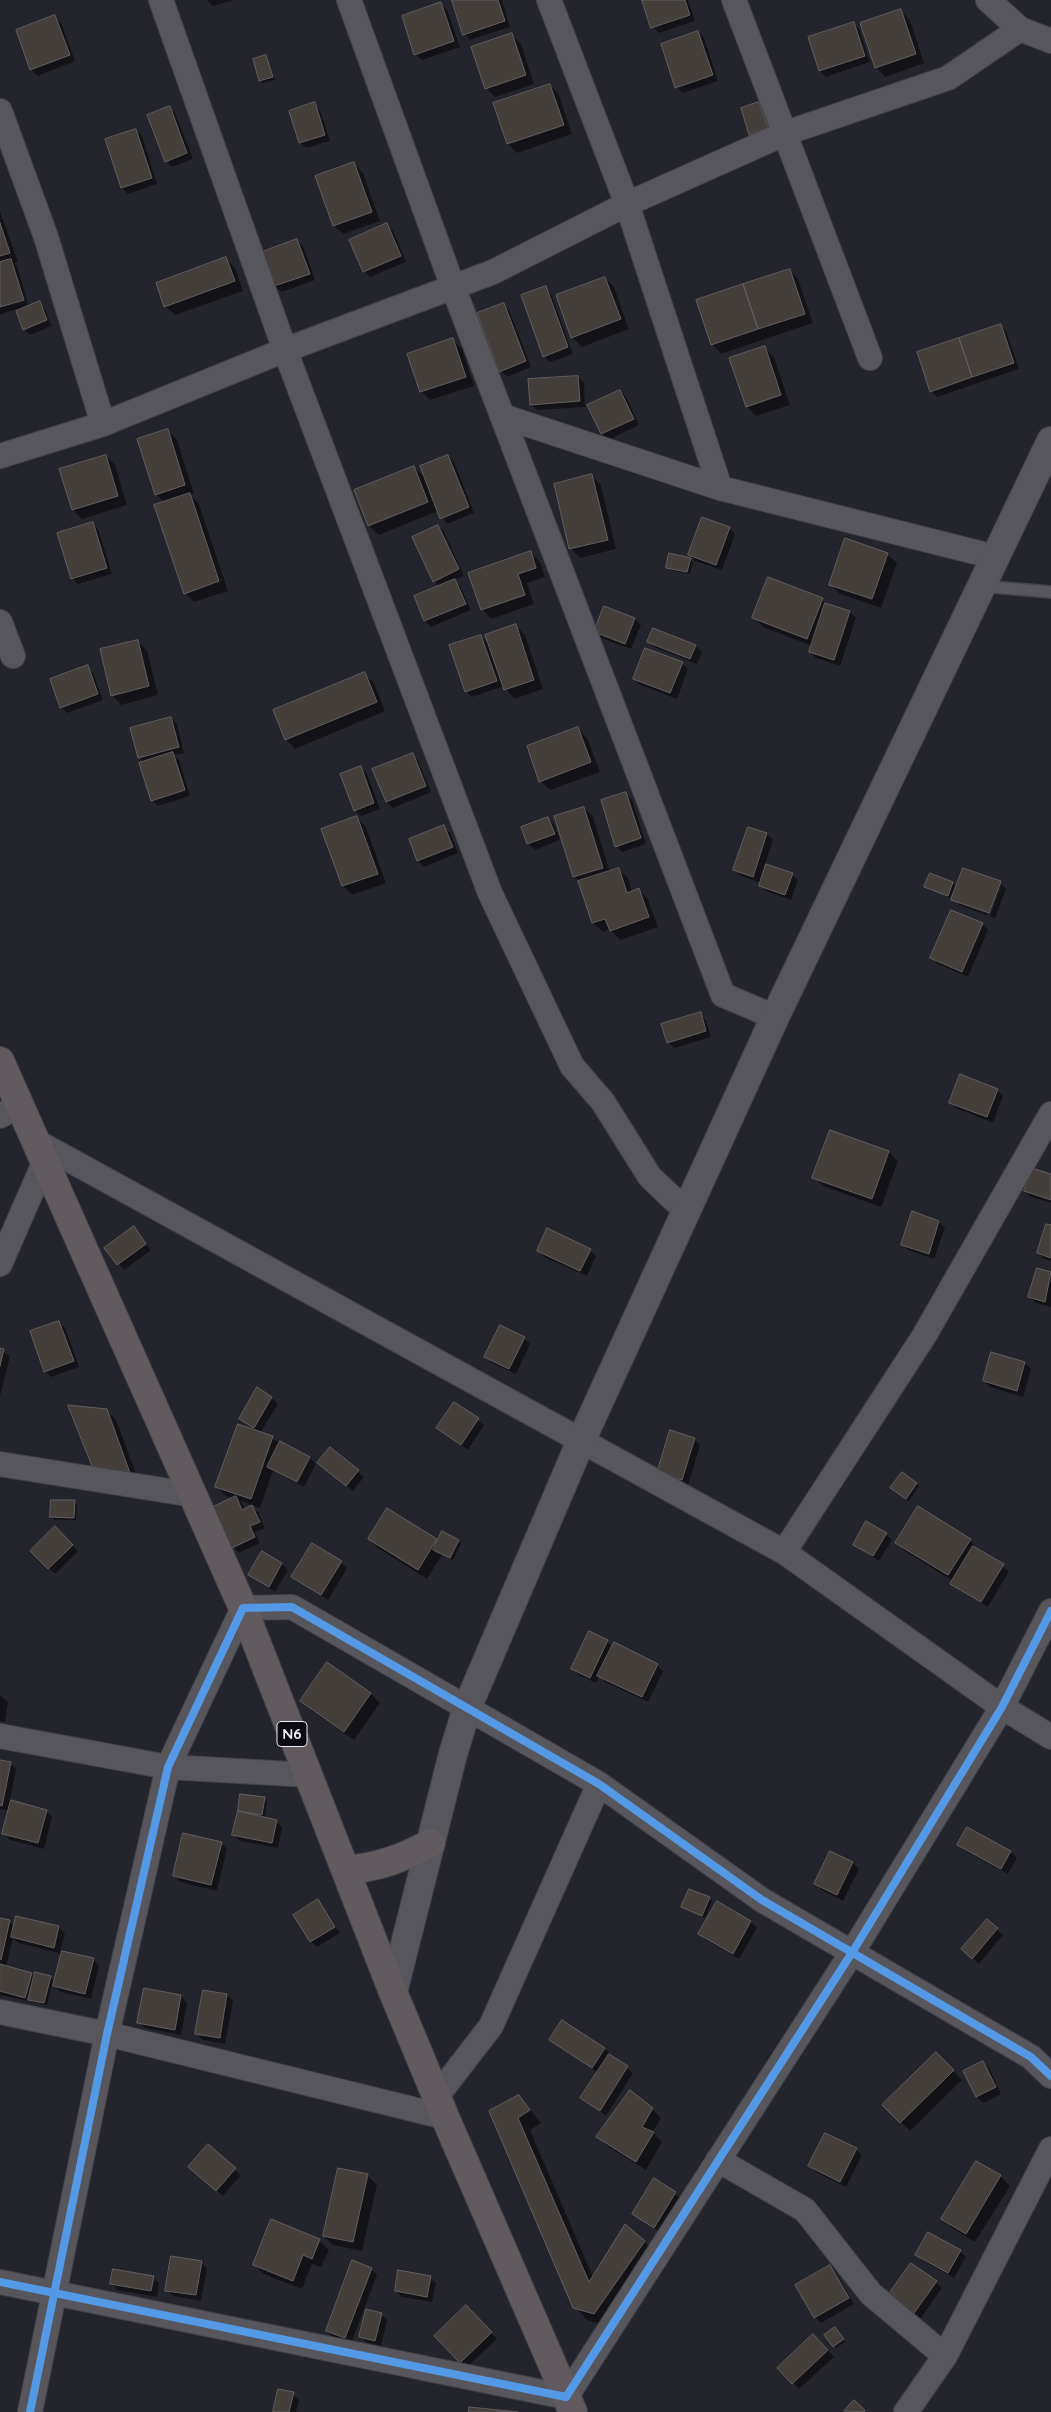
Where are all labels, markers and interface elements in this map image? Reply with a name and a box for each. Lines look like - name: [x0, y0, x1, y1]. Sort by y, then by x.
- road number: N6: [277, 1722, 307, 1746]

